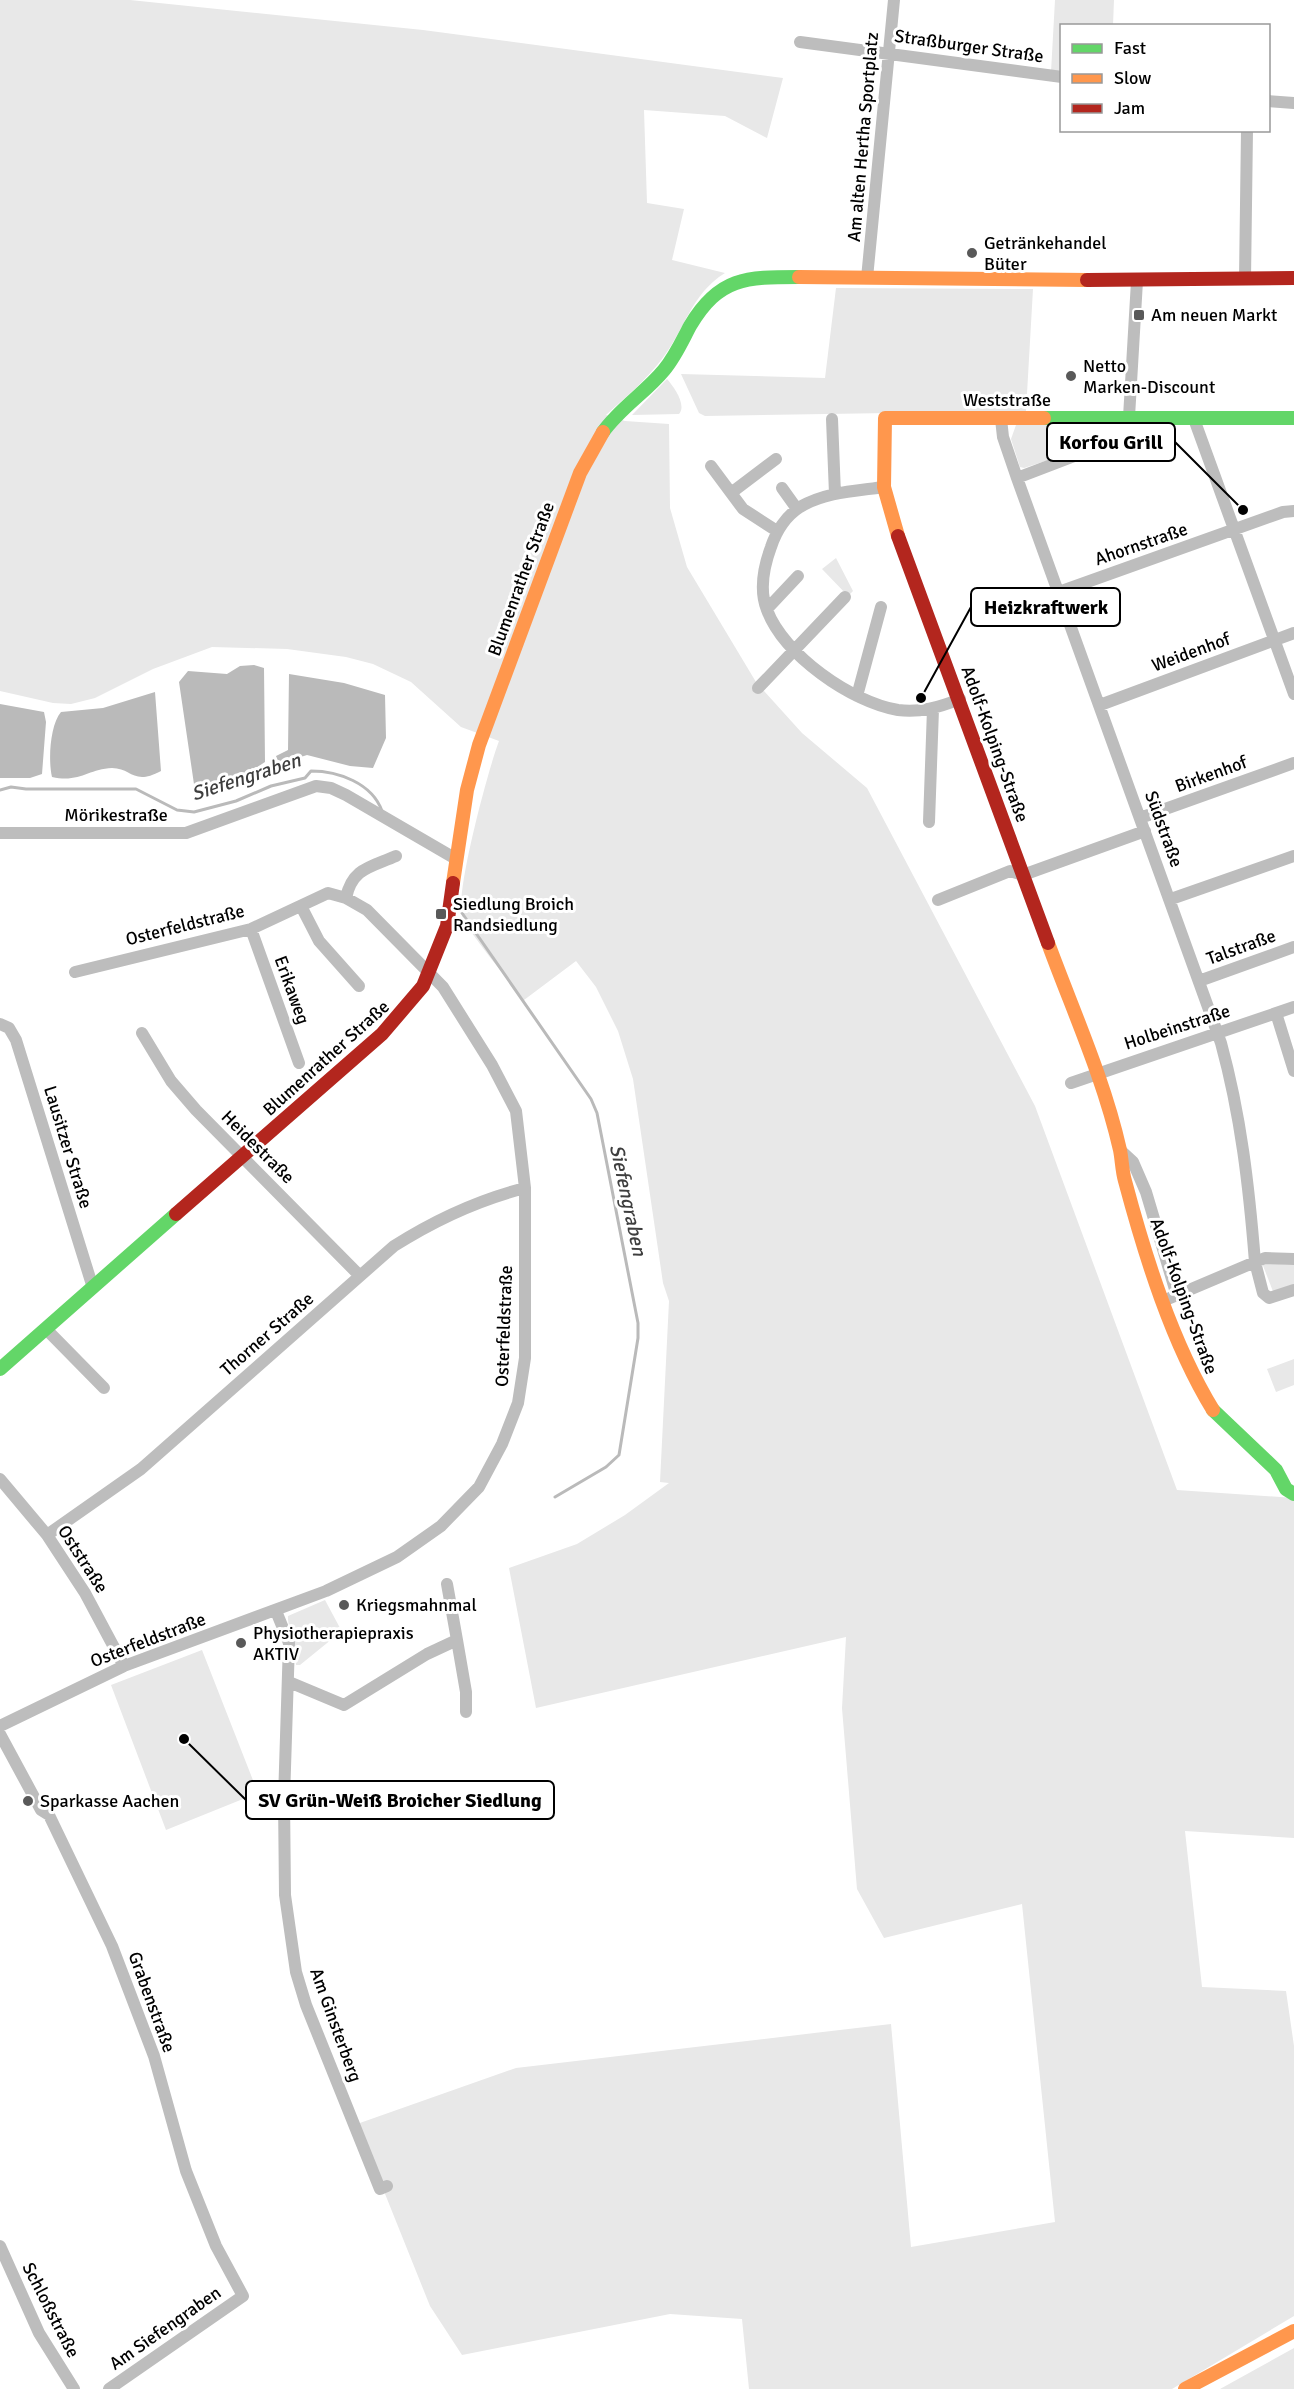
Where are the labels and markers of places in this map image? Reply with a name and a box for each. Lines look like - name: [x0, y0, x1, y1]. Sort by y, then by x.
- place label: Getränkehandel Büter: [984, 232, 1107, 275]
- marker: Getränkehandel Büter: [965, 246, 979, 260]
- place label: Am neuen Markt: [1151, 304, 1277, 326]
- marker: Am neuen Markt: [1132, 308, 1146, 322]
- place label: Netto Marken-Discount: [1083, 355, 1215, 398]
- marker: Netto Marken-Discount: [1064, 369, 1078, 383]
- callout: Korfou Grill: [1047, 423, 1175, 461]
- callout: Heizkraftwerk: [971, 588, 1120, 626]
- place label: Siedlung Broich Randsiedlung: [453, 893, 574, 936]
- marker: Siedlung Broich Randsiedlung: [434, 907, 448, 921]
- place label: Kriegsmahnmal: [356, 1594, 477, 1616]
- marker: Kriegsmahnmal: [337, 1598, 351, 1612]
- place label: Physiotherapiepraxis AKTIV: [253, 1622, 414, 1665]
- marker: Physiotherapiepraxis AKTIV: [234, 1636, 248, 1650]
- callout: SV Grün-Weiß Broicher Siedlung: [246, 1781, 554, 1819]
- place label: Sparkasse Aachen: [40, 1790, 179, 1812]
- marker: Sparkasse Aachen: [21, 1794, 35, 1808]

